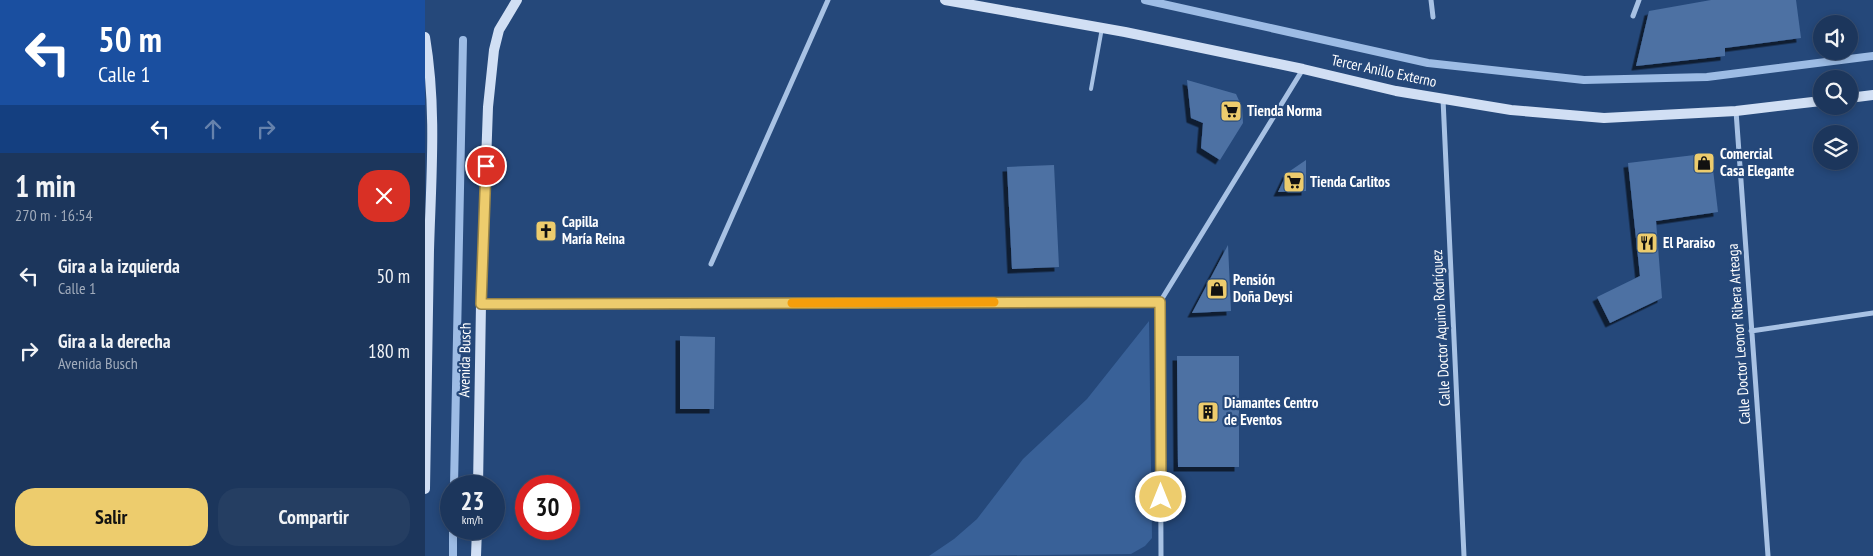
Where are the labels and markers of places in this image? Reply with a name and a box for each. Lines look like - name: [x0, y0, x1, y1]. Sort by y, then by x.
- supermarket icon: Tienda Norma: [1219, 99, 1243, 123]
- place label: Tienda Norma: [1247, 101, 1322, 120]
- place label: Comercial Casa Elegante: [1720, 144, 1794, 180]
- pin: [465, 145, 507, 187]
- shop icon: Comercial Casa Elegante: [1692, 151, 1716, 175]
- supermarket icon: Tienda Carlitos: [1282, 170, 1306, 194]
- place label: Tienda Carlitos: [1310, 172, 1390, 191]
- place label: Capilla María Reina: [562, 212, 625, 248]
- church icon: Capilla María Reina: [534, 219, 558, 243]
- restaurant icon: El Paraiso: [1635, 231, 1659, 255]
- place label: El Paraiso: [1663, 233, 1715, 252]
- place label: Pensión Doña Deysi: [1233, 270, 1293, 306]
- shop icon: Pensión Doña Deysi: [1205, 277, 1229, 301]
- place label: Diamantes Centro de Eventos: [1224, 393, 1319, 429]
- building icon: Diamantes Centro de Eventos: [1196, 400, 1220, 424]

